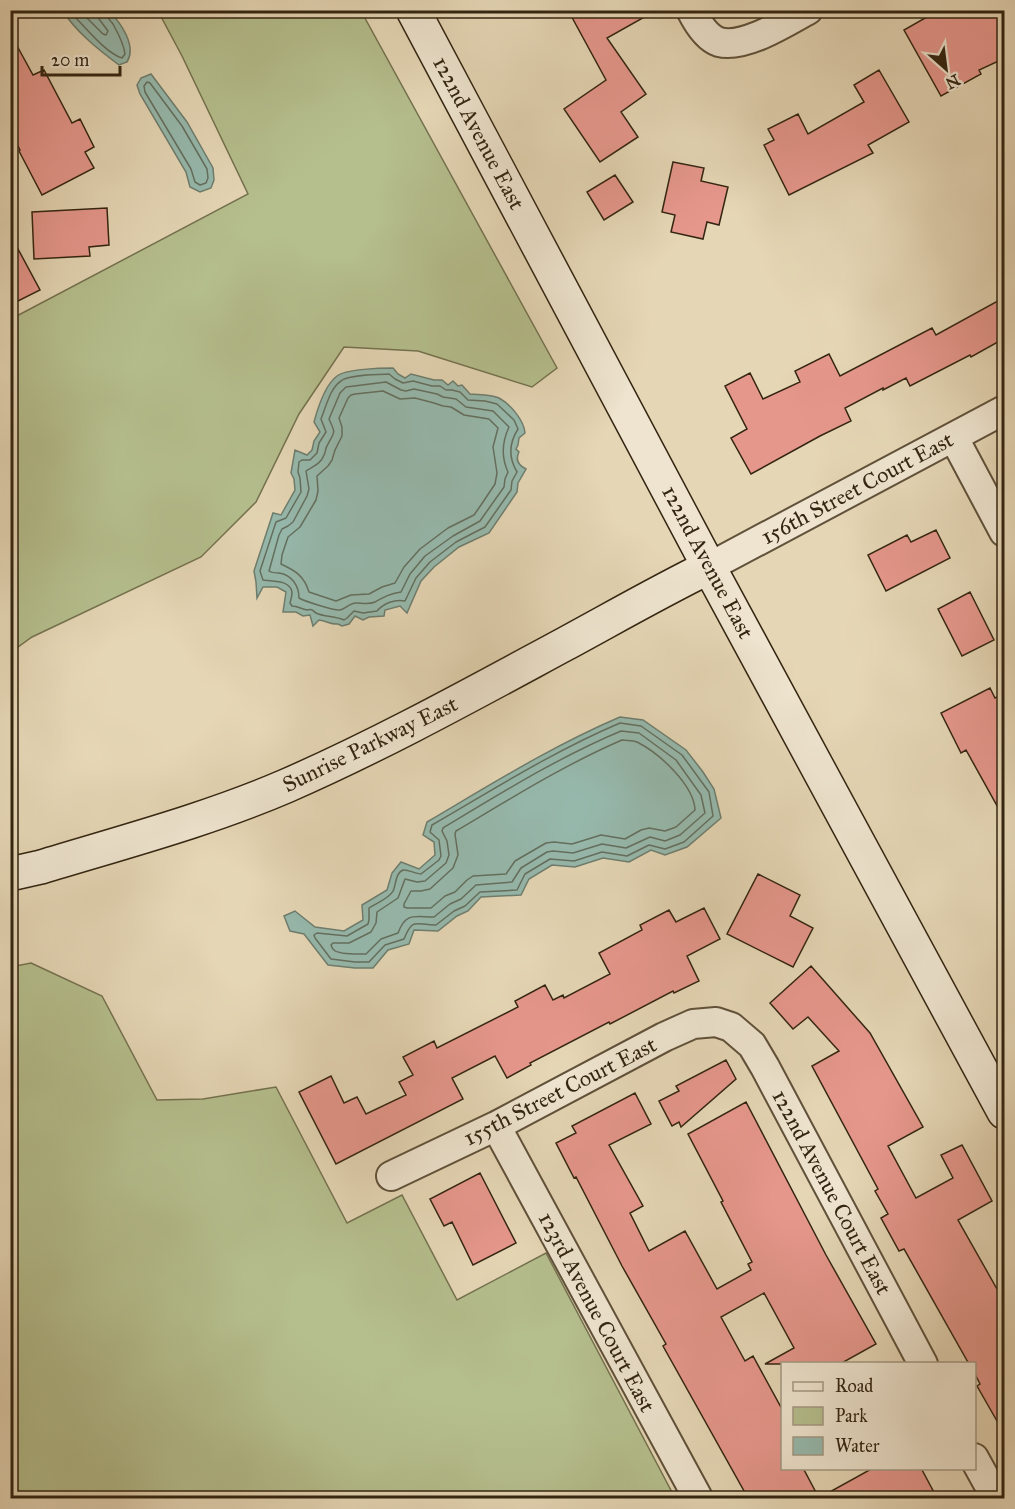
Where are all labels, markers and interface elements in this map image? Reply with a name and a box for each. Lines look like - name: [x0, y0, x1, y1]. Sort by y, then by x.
- scale bar: [42, 39, 120, 77]
- north arrow: [916, 39, 976, 99]
- text: 20 m: [51, 49, 89, 71]
- street label: 122nd Avenue East: [427, 52, 531, 214]
- text: N: [942, 70, 963, 94]
- street label: 156th Street Court East: [756, 426, 958, 550]
- street label: 122nd Avenue East: [656, 481, 760, 643]
- street label: Sunrise Parkway East: [278, 690, 462, 798]
- street label: 155th Street Court East: [459, 1031, 661, 1151]
- street label: 122nd Avenue Court East: [766, 1085, 898, 1299]
- street label: 123rd Avenue Court East: [533, 1207, 661, 1417]
- legend: [781, 1362, 976, 1470]
- text: Road: [835, 1375, 873, 1397]
- text: Park: [835, 1405, 868, 1427]
- text: Water: [835, 1435, 880, 1457]

